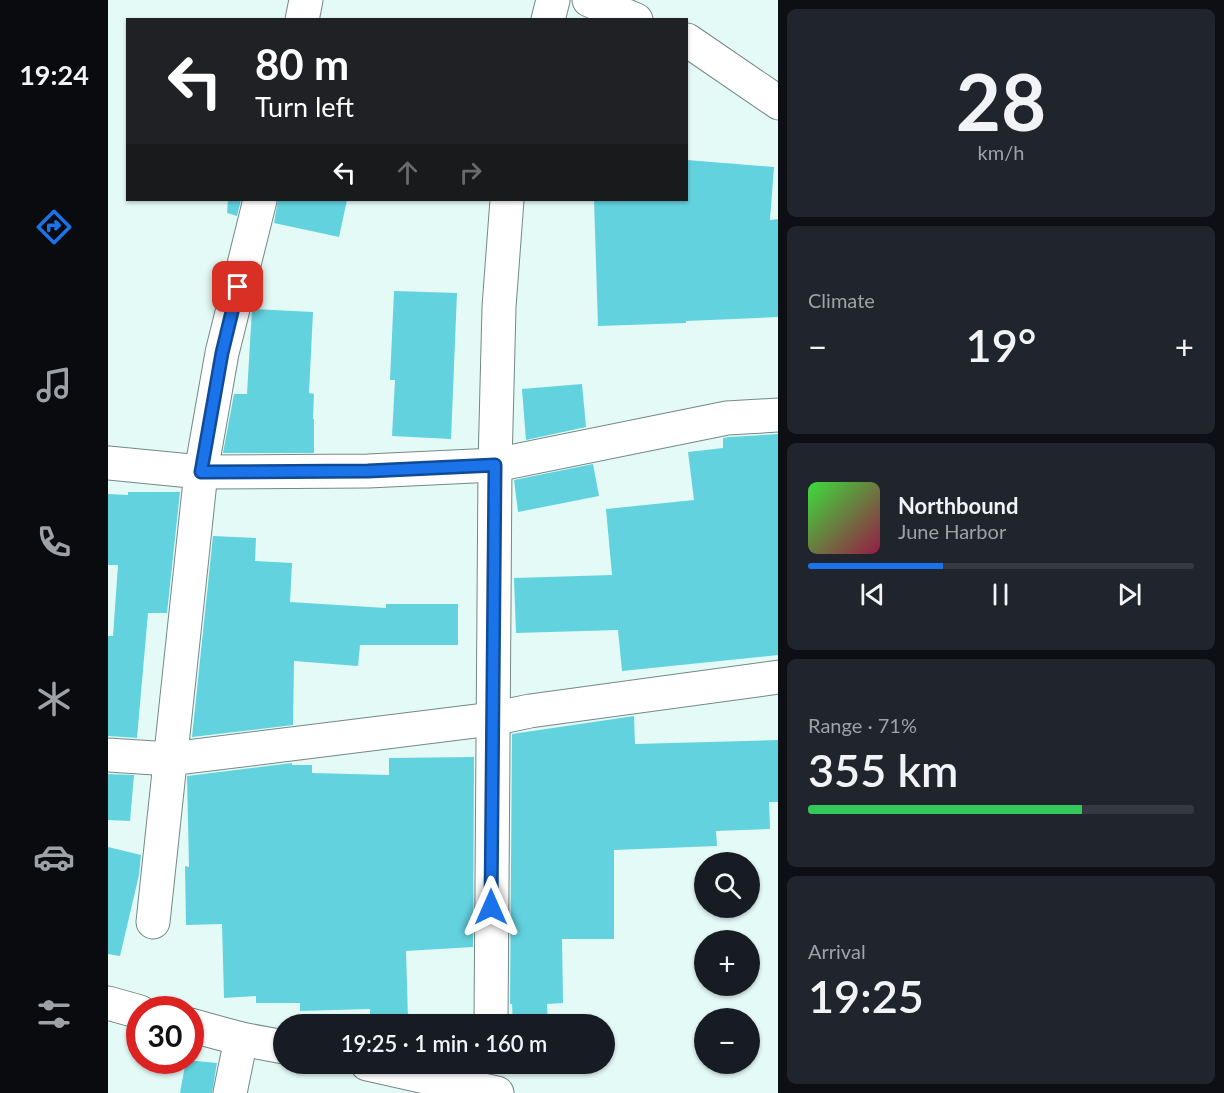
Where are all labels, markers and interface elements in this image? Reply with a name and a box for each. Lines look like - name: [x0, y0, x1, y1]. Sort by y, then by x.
- text: 80 m: [255, 39, 349, 89]
- icon: left: [156, 42, 234, 120]
- text: 28: [956, 54, 1046, 148]
- text: 19:24: [19, 58, 89, 91]
- text: Turn left: [255, 90, 354, 123]
- text: km/h: [978, 140, 1024, 164]
- icon: left: [328, 156, 361, 189]
- icon: ahead: [391, 156, 424, 189]
- icon: right: [454, 156, 487, 189]
- icon: directions: [33, 206, 75, 248]
- pin: [212, 261, 263, 312]
- icon: arrive: [221, 270, 254, 303]
- text: Climate: [808, 288, 875, 312]
- text: 19°: [966, 318, 1036, 372]
- text: −: [808, 326, 827, 366]
- text: +: [1175, 326, 1194, 366]
- icon: music: [33, 364, 75, 406]
- text: Northbound: [898, 492, 1018, 519]
- text: June Harbor: [898, 519, 1006, 543]
- icon: phone: [33, 521, 75, 563]
- icon: previous: [856, 578, 889, 611]
- icon: pause: [984, 578, 1017, 611]
- icon: next: [1113, 578, 1146, 611]
- icon: climate: [33, 678, 75, 720]
- text: Range · 71%: [808, 713, 917, 737]
- text: 355 km: [808, 743, 958, 797]
- icon: car: [33, 836, 75, 878]
- map controls: [694, 852, 760, 1074]
- button: search: [694, 852, 760, 918]
- position arrow: [459, 875, 523, 939]
- button: +: [694, 930, 760, 996]
- text: Arrival: [808, 939, 866, 963]
- text: 19:25: [808, 969, 924, 1023]
- icon: filters: [33, 993, 75, 1035]
- speed limit sign: 30: [126, 996, 204, 1074]
- button: −: [694, 1008, 760, 1074]
- text: 19:25 · 1 min · 160 m: [341, 1030, 547, 1057]

